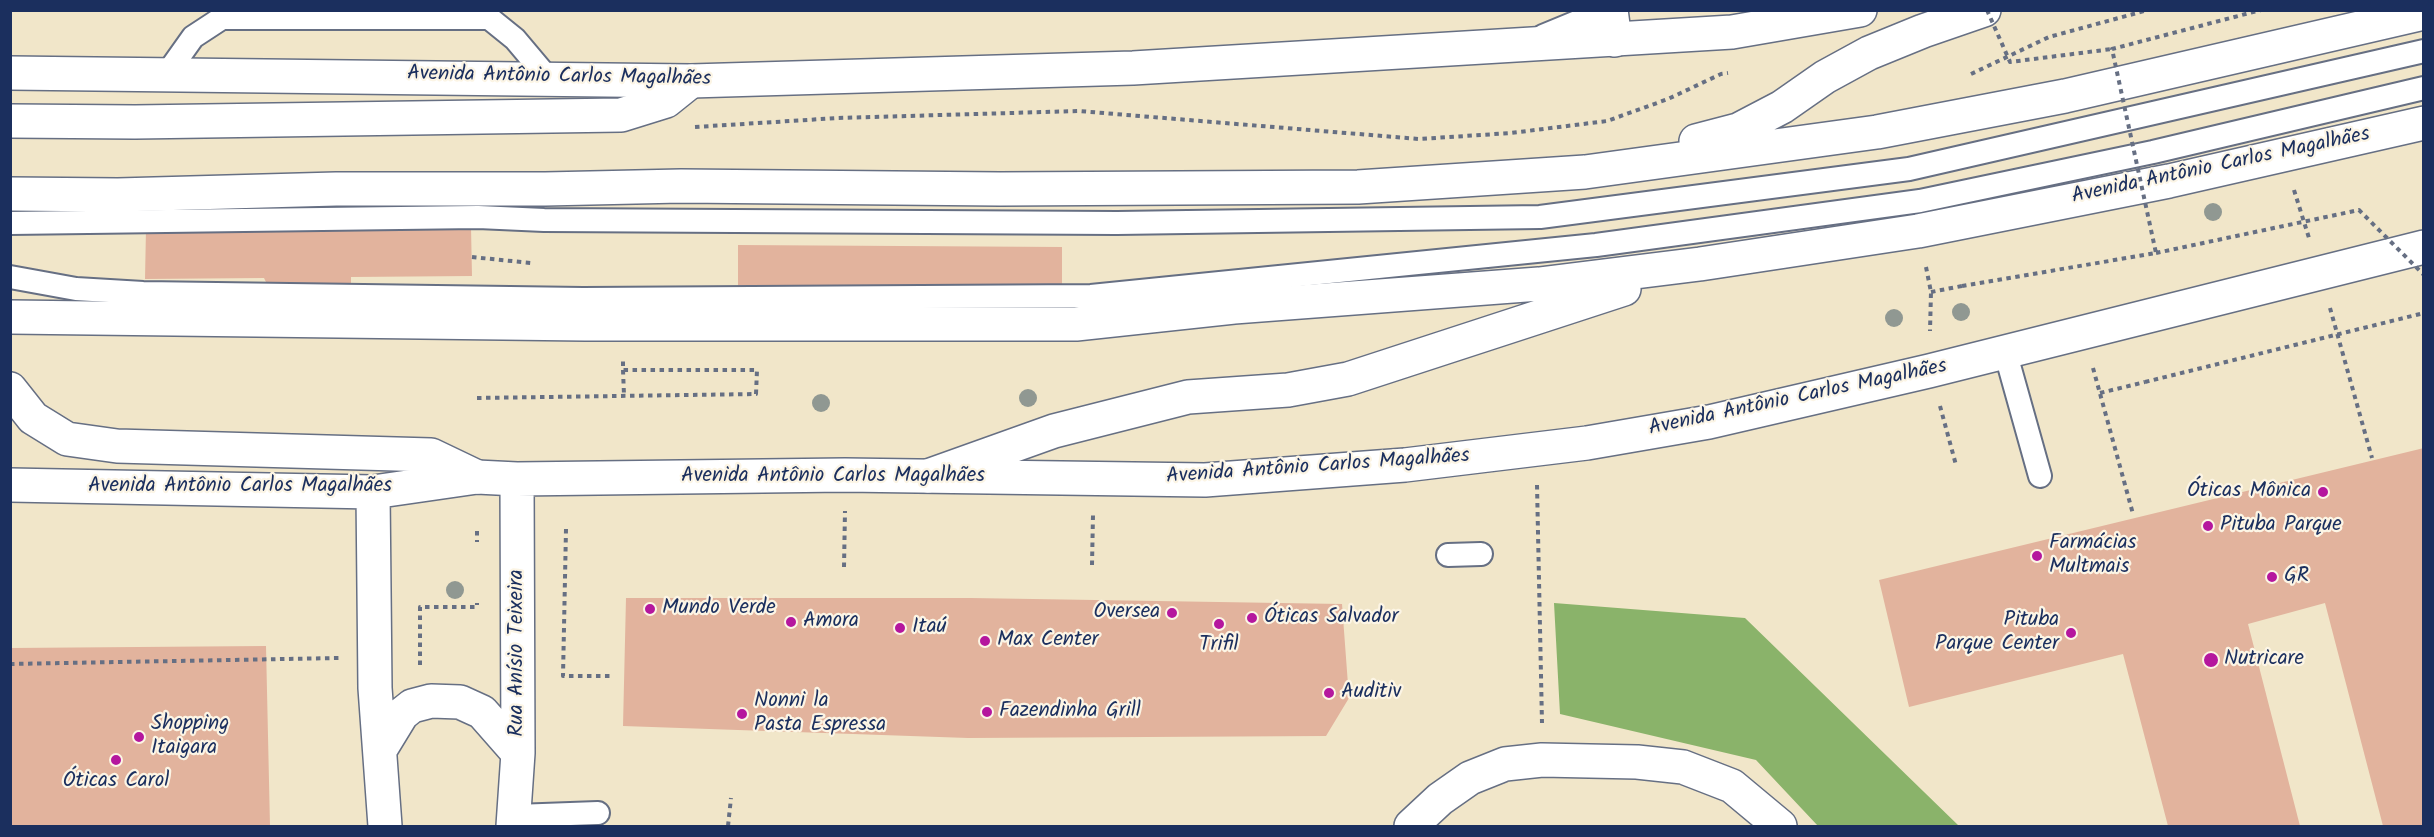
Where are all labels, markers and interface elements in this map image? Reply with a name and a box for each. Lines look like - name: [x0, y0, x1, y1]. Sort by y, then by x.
- street label: Avenida Antônio Carlos Magalhães: [407, 63, 711, 93]
- street label: Avenida Antônio Carlos Magalhães: [2070, 123, 2372, 211]
- street label: Avenida Antônio Carlos Magalhães: [1647, 355, 1949, 443]
- street label: Avenida Antônio Carlos Magalhães: [1165, 445, 1471, 491]
- street label: Avenida Antônio Carlos Magalhães: [681, 464, 985, 490]
- street label: Avenida Antônio Carlos Magalhães: [88, 474, 392, 500]
- place label: Óticas Mônica: [2187, 479, 2311, 505]
- marker: Óticas Mônica: [2316, 485, 2330, 499]
- place label: Pituba Parque: [2220, 513, 2342, 539]
- marker: Pituba Parque: [2201, 519, 2215, 533]
- place label: Farmácias Multmais: [2049, 531, 2137, 581]
- marker: Farmácias Multmais: [2030, 549, 2044, 563]
- place label: GR: [2284, 564, 2309, 590]
- street label: Rua Anísio Teixeira: [505, 569, 531, 737]
- marker: GR: [2265, 570, 2279, 584]
- place label: Mundo Verde: [662, 596, 776, 622]
- place label: Oversea: [1094, 600, 1160, 626]
- marker: Mundo Verde: [643, 602, 657, 616]
- place label: Óticas Salvador: [1264, 605, 1398, 631]
- marker: Oversea: [1165, 606, 1179, 620]
- place label: Pituba Parque Center: [1935, 608, 2059, 658]
- place label: Amora: [803, 609, 859, 635]
- marker: Óticas Salvador: [1245, 611, 1259, 625]
- marker: Amora: [784, 615, 798, 629]
- place label: Itaú: [912, 615, 947, 641]
- marker: Trifil: [1212, 617, 1226, 631]
- marker: Itaú: [893, 621, 907, 635]
- marker: Pituba Parque Center: [2064, 626, 2078, 640]
- place label: Max Center: [997, 628, 1099, 654]
- place label: Trifil: [1199, 633, 1239, 659]
- marker: Max Center: [978, 634, 992, 648]
- place label: Nutricare: [2224, 647, 2304, 673]
- marker: Nutricare: [2202, 651, 2220, 669]
- place label: Auditiv: [1341, 680, 1401, 706]
- marker: Auditiv: [1322, 686, 1336, 700]
- place label: Nonni la Pasta Espressa: [754, 689, 886, 739]
- place label: Fazendinha Grill: [999, 699, 1141, 725]
- marker: Fazendinha Grill: [980, 705, 994, 719]
- marker: Nonni la Pasta Espressa: [735, 707, 749, 721]
- place label: Shopping Itaigara: [151, 712, 229, 762]
- marker: Shopping Itaigara: [132, 730, 146, 744]
- marker: Óticas Carol: [109, 753, 123, 767]
- place label: Óticas Carol: [63, 769, 169, 795]

